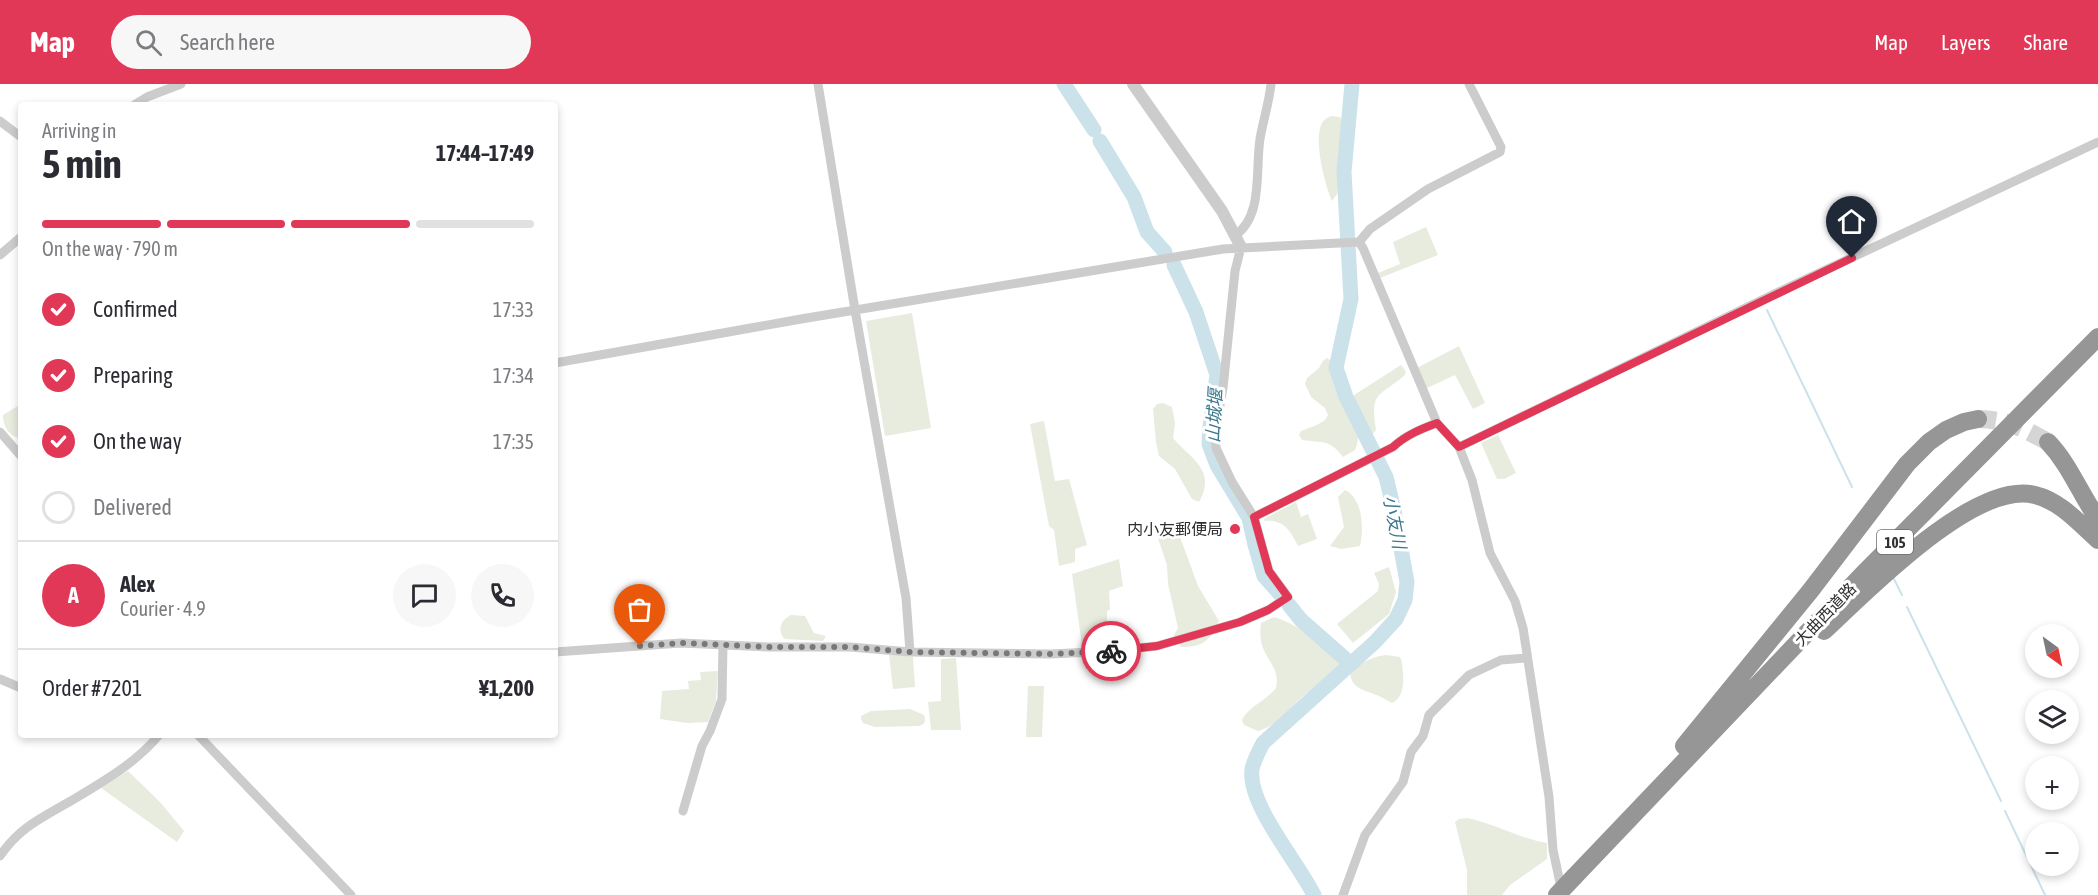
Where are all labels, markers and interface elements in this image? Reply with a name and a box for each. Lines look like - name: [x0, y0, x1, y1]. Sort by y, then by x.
- search box: [111, 15, 531, 69]
- text: Map: [30, 26, 75, 58]
- icon: search: [132, 26, 165, 59]
- text: Search here: [180, 29, 275, 55]
- text: Map: [1874, 30, 1908, 54]
- text: Layers: [1941, 30, 1991, 54]
- text: Share: [2024, 30, 2068, 54]
- text: Arriving in: [42, 119, 116, 142]
- text: 17:44–17:49: [436, 140, 534, 166]
- text: 5 min: [42, 142, 122, 186]
- pin: [1826, 196, 1877, 258]
- icon: home: [1835, 205, 1868, 238]
- text: On the way · 790 m: [42, 237, 178, 260]
- icon: check: [42, 293, 75, 326]
- text: Confirmed: [93, 296, 178, 322]
- text: 17:33: [493, 298, 534, 321]
- icon: check: [42, 359, 75, 392]
- text: Preparing: [93, 362, 173, 388]
- text: 17:34: [493, 364, 534, 387]
- water label: 山城堰: [1202, 385, 1226, 444]
- icon: check: [42, 425, 75, 458]
- text: On the way: [93, 428, 182, 454]
- text: 17:35: [493, 430, 534, 453]
- water label: 小友川: [1380, 493, 1411, 552]
- text: Delivered: [93, 494, 172, 520]
- place label: 内小友郵便局: [1127, 520, 1223, 538]
- marker: 内小友郵便局: [1228, 522, 1242, 536]
- road number: 105: [1877, 530, 1913, 554]
- button: chat: [393, 564, 456, 627]
- button: phone: [471, 564, 534, 627]
- text: Alex: [120, 571, 155, 597]
- street label: 大曲西道路: [1791, 579, 1859, 649]
- text: A: [68, 582, 79, 608]
- pin: [614, 584, 665, 646]
- icon: bag: [623, 593, 656, 626]
- text: Courier · 4.9: [120, 597, 206, 620]
- courier: [1081, 621, 1141, 681]
- north arrow: [2025, 624, 2079, 678]
- map controls: [2025, 624, 2079, 876]
- icon: bike: [1095, 635, 1128, 668]
- text: Order #7201: [42, 675, 142, 701]
- text: ¥1,200: [479, 675, 534, 701]
- button: layers: [2025, 690, 2079, 744]
- button: +: [2025, 756, 2079, 810]
- button: −: [2025, 822, 2079, 876]

